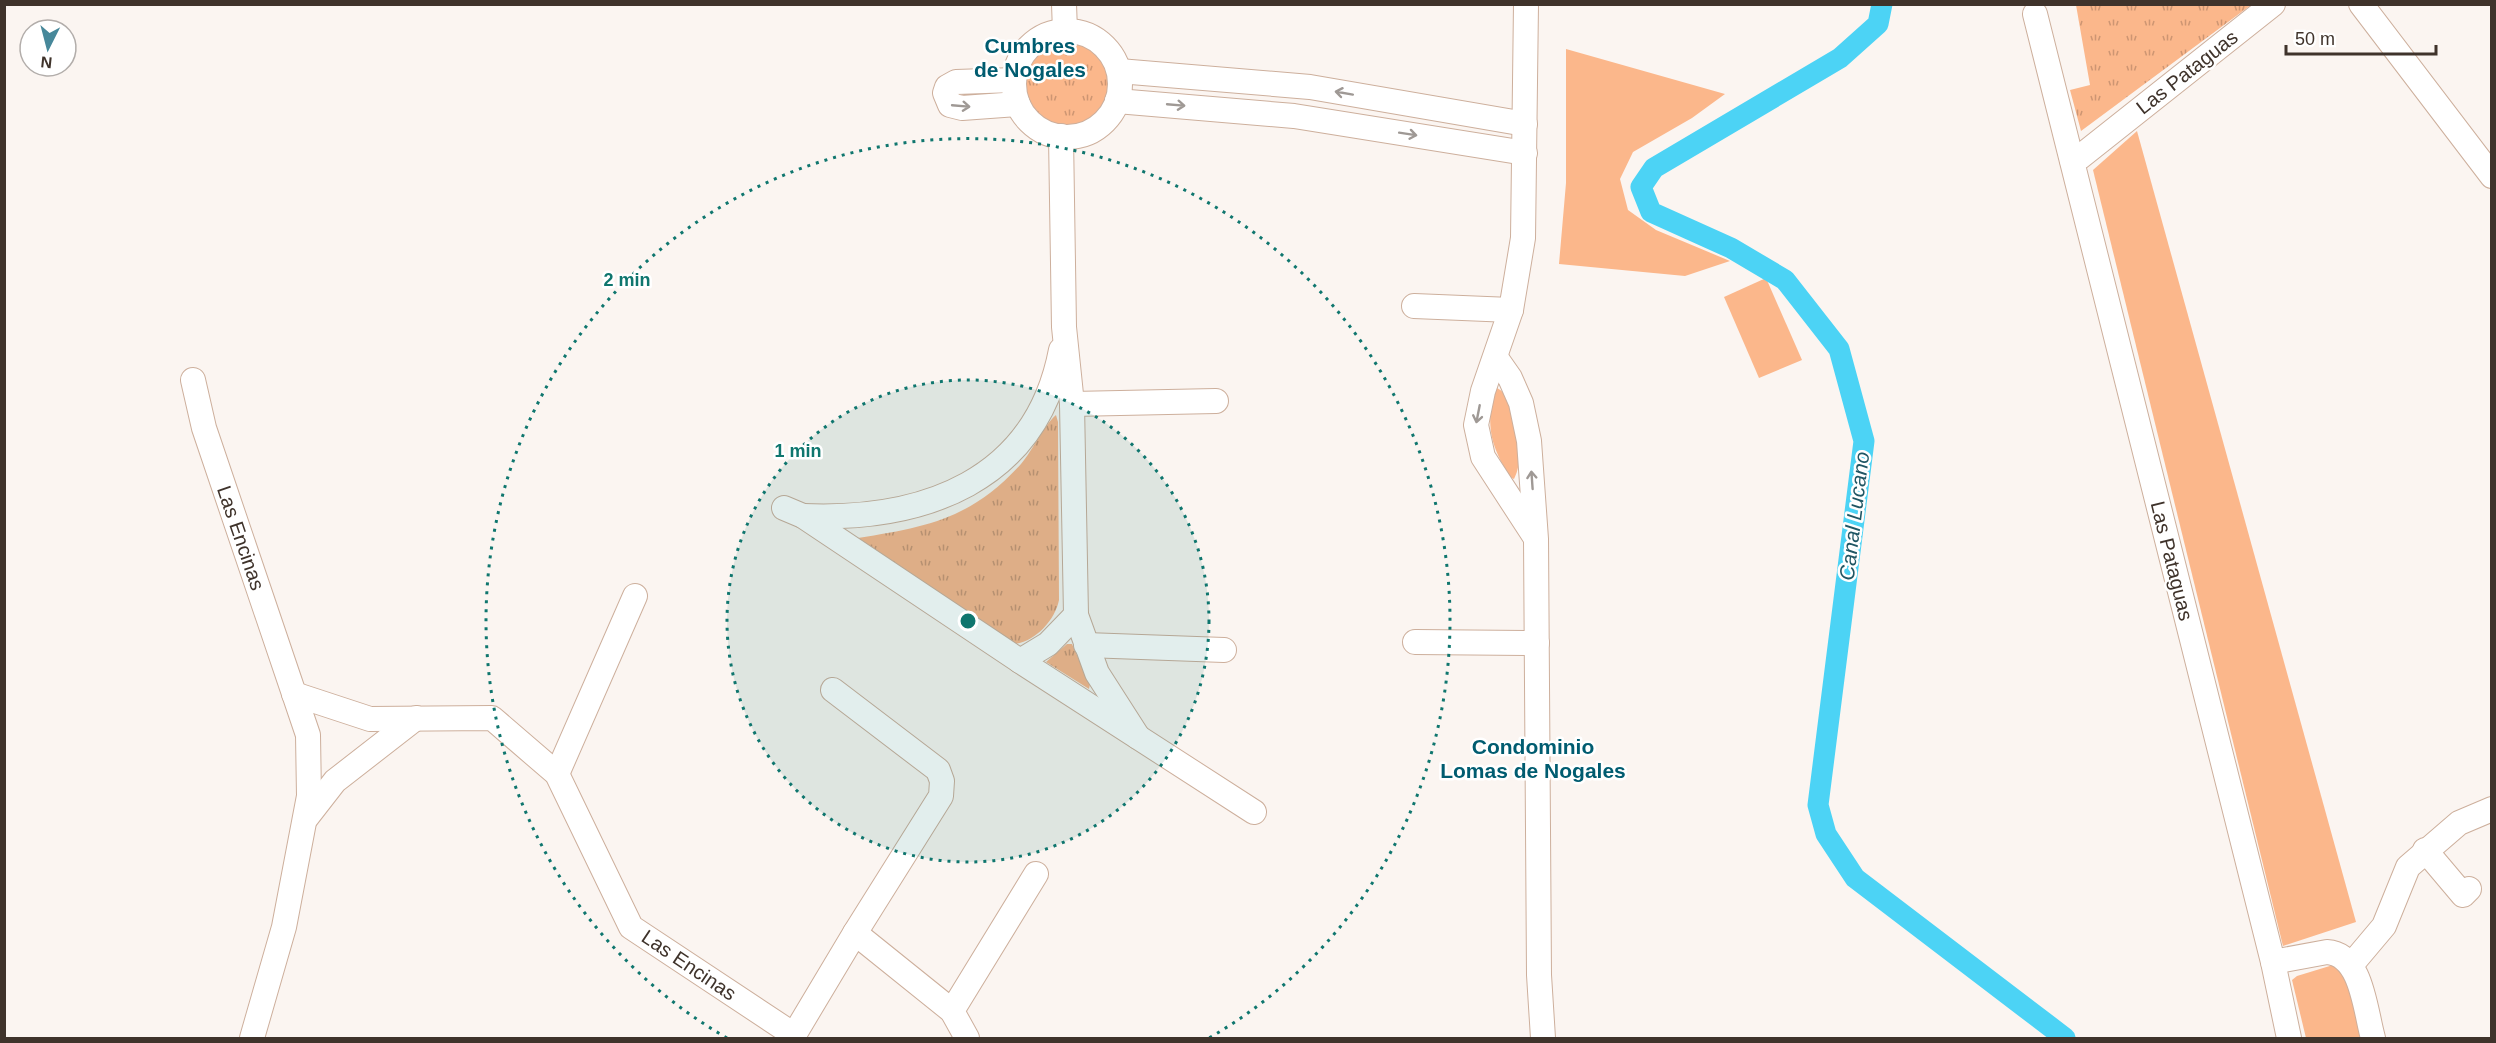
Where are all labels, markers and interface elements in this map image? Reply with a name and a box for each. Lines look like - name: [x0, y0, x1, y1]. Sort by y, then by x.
- north arrow: [18, 18, 78, 78]
- scale bar: [2286, 18, 2436, 56]
- street label: Las Pataguas: [2132, 26, 2242, 118]
- text: 50 m: [2295, 29, 2335, 49]
- district label: Cumbres de Nogales: [974, 34, 1086, 81]
- text: N: [40, 53, 53, 71]
- one-way arrow: [1334, 87, 1354, 98]
- one-way arrow: [1165, 100, 1185, 111]
- one-way arrow: [951, 101, 971, 112]
- one-way arrow: [1398, 129, 1418, 140]
- text: 2 min: [603, 270, 651, 290]
- one-way arrow: [1472, 403, 1483, 423]
- text: 1 min: [774, 441, 822, 461]
- water label: Canal Lucano: [1835, 450, 1873, 582]
- one-way arrow: [1526, 471, 1537, 491]
- street label: Las Encinas: [213, 483, 269, 593]
- street label: Las Pataguas: [2147, 499, 2197, 623]
- centre of rings: [958, 611, 978, 631]
- district label: Condominio Lomas de Nogales: [1440, 735, 1626, 782]
- street label: Las Encinas: [638, 925, 740, 1005]

